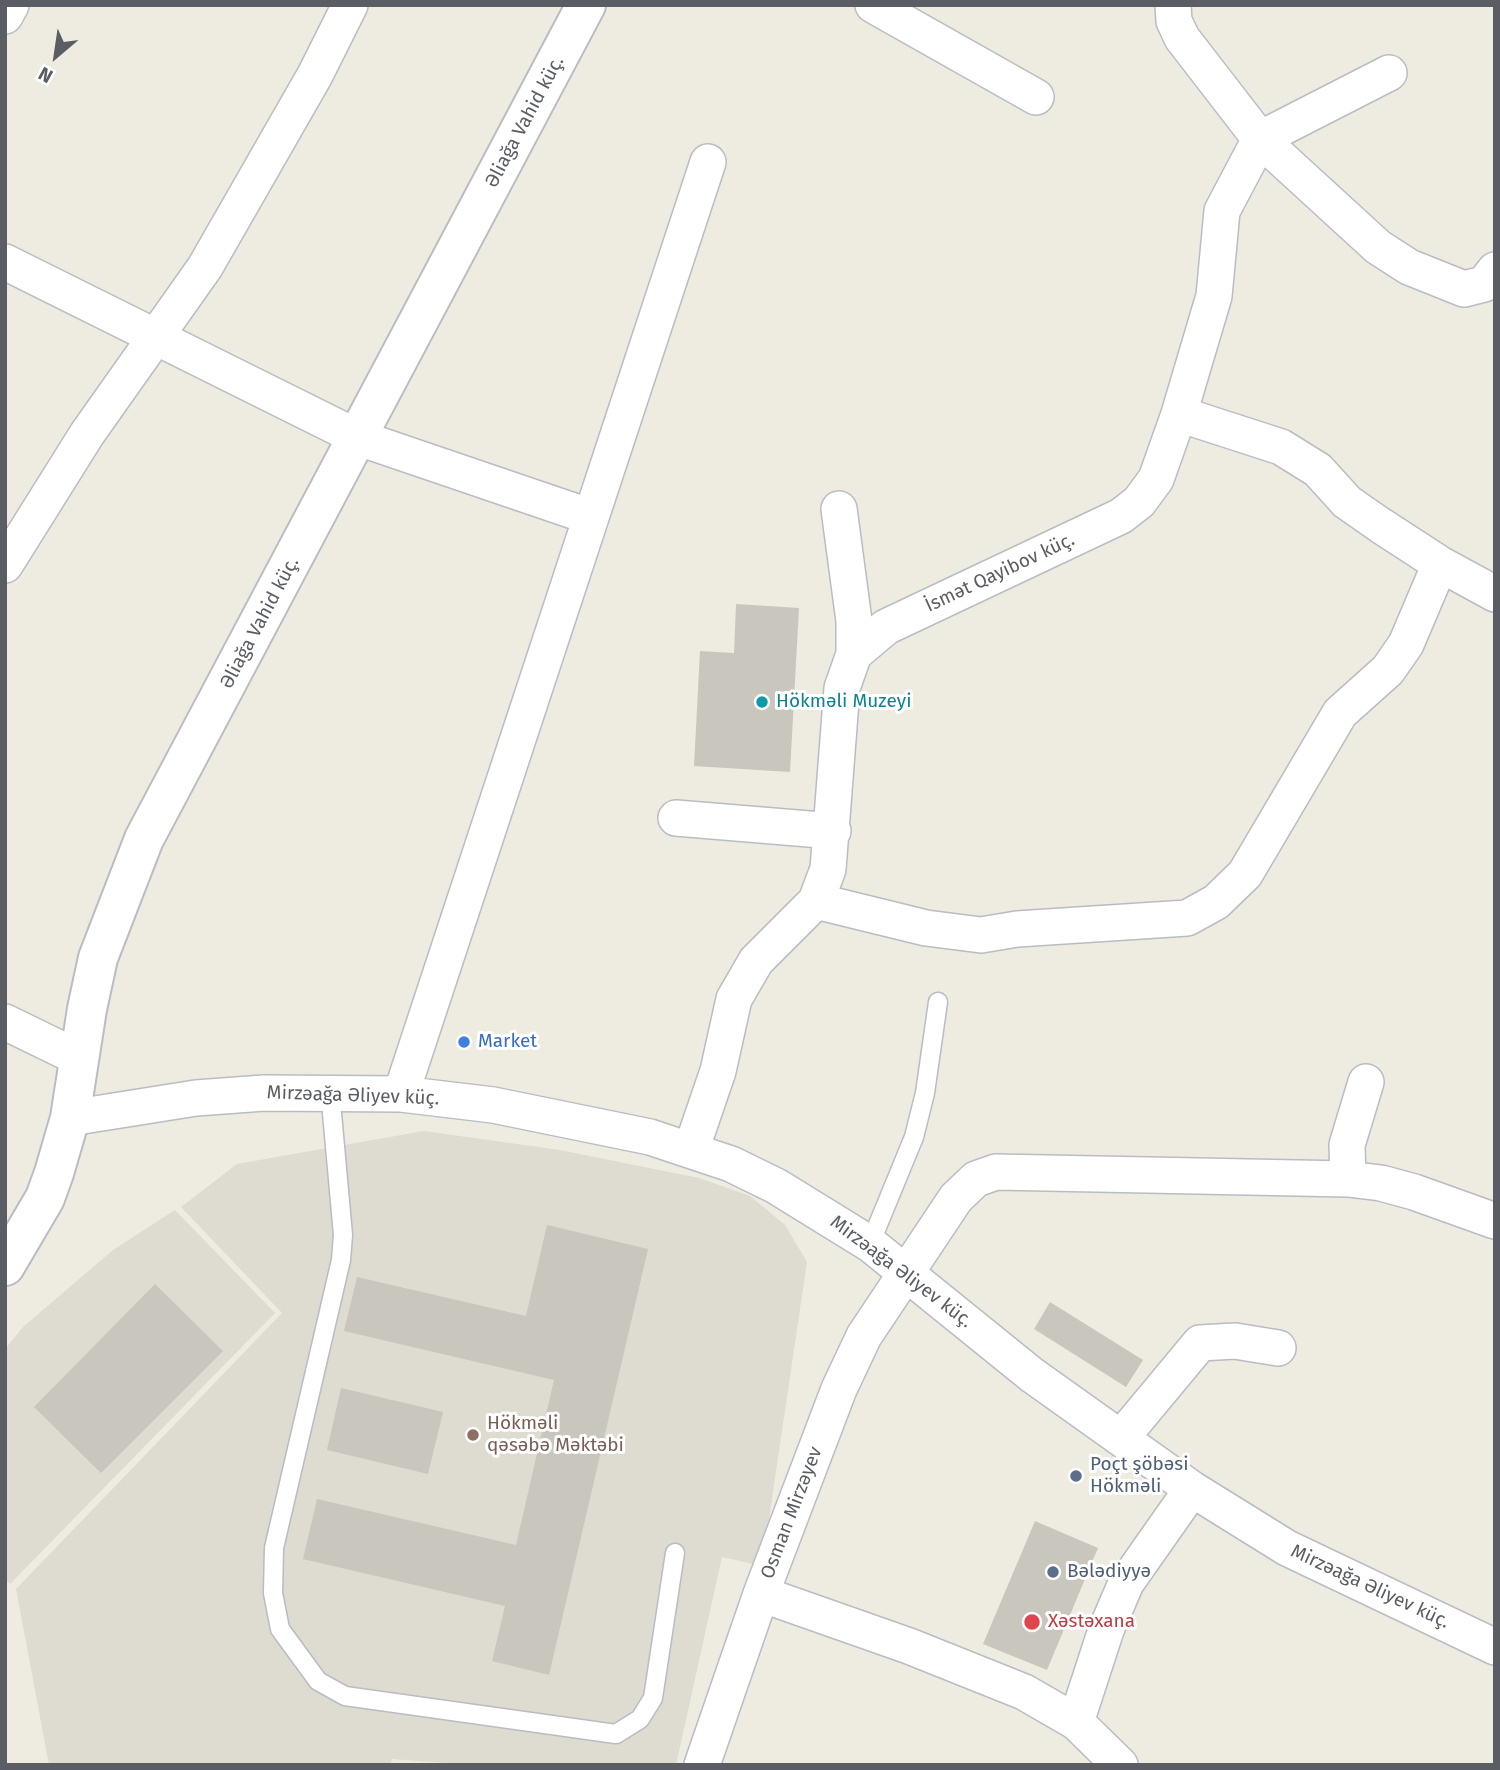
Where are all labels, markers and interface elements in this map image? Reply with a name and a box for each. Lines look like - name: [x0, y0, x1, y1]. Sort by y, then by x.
- north arrow: [21, 21, 91, 91]
- street label: Əliağa Vahid küç.: [481, 52, 569, 192]
- text: N: [34, 62, 57, 88]
- street label: İsmət Qayibov küç.: [922, 528, 1078, 618]
- street label: Əliağa Vahid küç.: [216, 553, 304, 693]
- place label: Hökməli Muzeyi: [776, 691, 912, 713]
- marker: Hökməli Muzeyi: [754, 694, 770, 710]
- place label: Market: [478, 1031, 537, 1053]
- marker: Market: [456, 1034, 472, 1050]
- street label: Mirzəağa Əliyev küç.: [266, 1082, 440, 1110]
- street label: Mirzəağa Əliyev küç.: [825, 1211, 977, 1333]
- place label: Hökməli qəsəbə Məktəbi: [487, 1413, 624, 1457]
- marker: Hökməli qəsəbə Məktəbi: [465, 1427, 481, 1443]
- street label: Osman Mirzəyev: [756, 1444, 828, 1582]
- place label: Poçt şöbəsi Hökməli: [1090, 1454, 1189, 1498]
- marker: Poçt şöbəsi Hökməli: [1068, 1468, 1084, 1484]
- street label: Mirzəağa Əliyev küç.: [1287, 1540, 1453, 1634]
- place label: Bələdiyyə: [1067, 1561, 1151, 1583]
- marker: Bələdiyyə: [1045, 1564, 1061, 1580]
- place label: Xəstəxana: [1048, 1611, 1135, 1633]
- marker: Xəstəxana: [1022, 1612, 1042, 1632]

